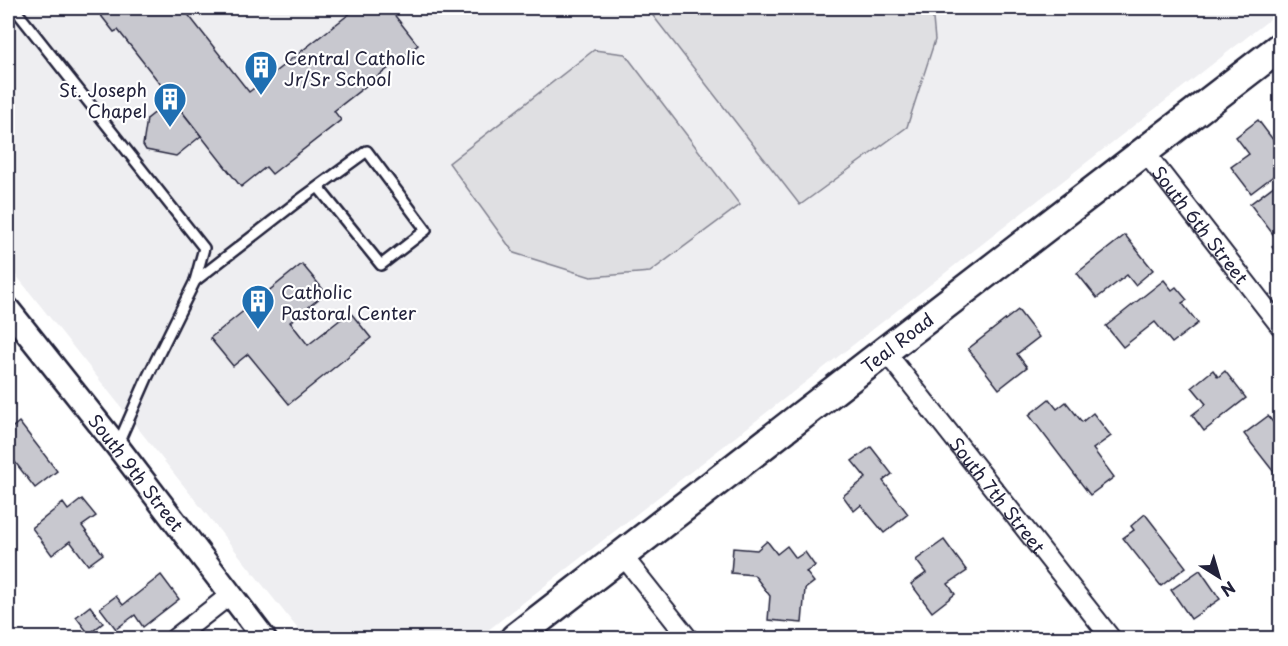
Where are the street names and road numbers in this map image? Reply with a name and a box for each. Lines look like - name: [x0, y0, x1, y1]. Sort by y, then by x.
- street label: South 6th Street: [1146, 160, 1256, 289]
- street label: Teal Road: [855, 305, 939, 379]
- street label: South 9th Street: [83, 408, 191, 537]
- street label: South 7th Street: [944, 431, 1053, 559]

